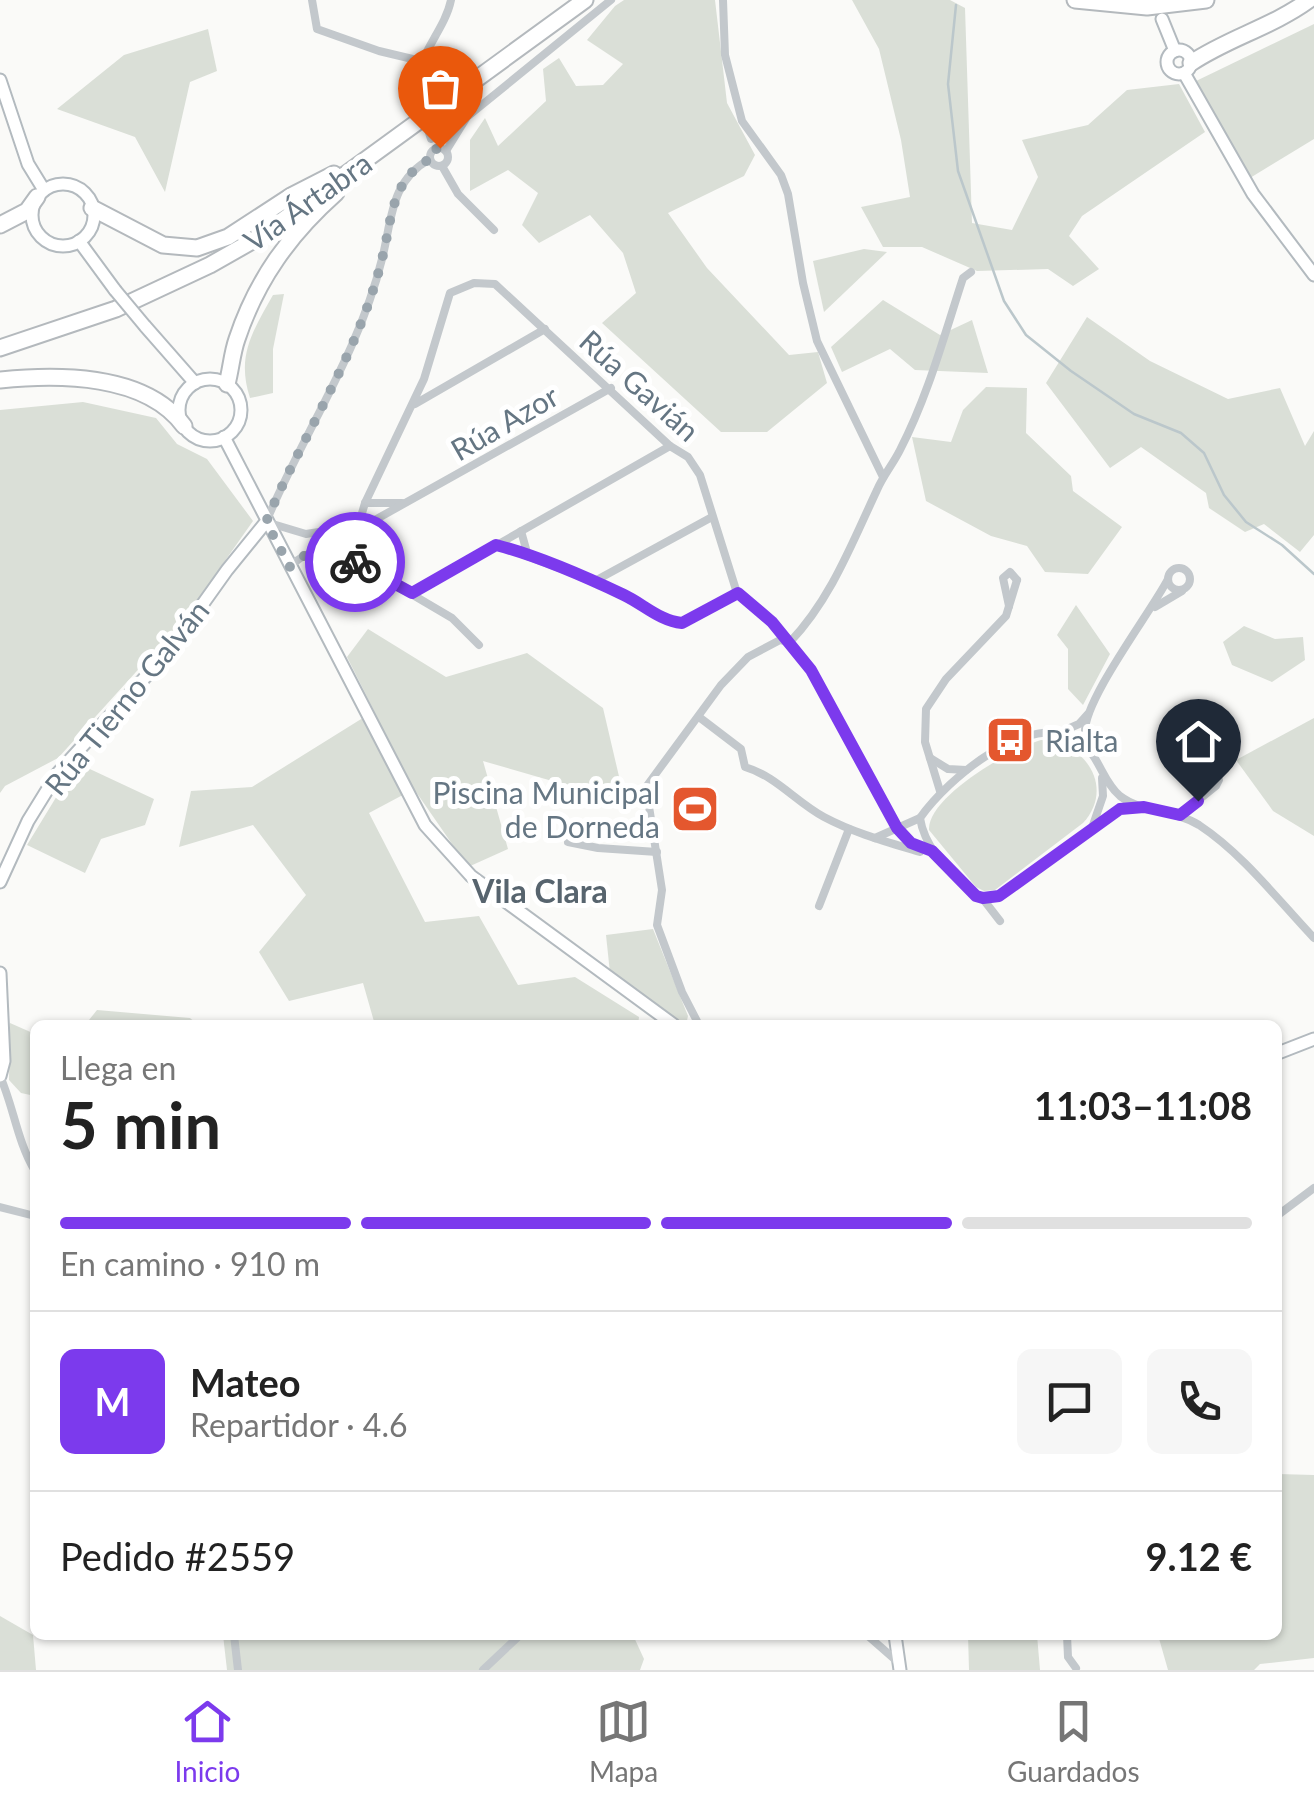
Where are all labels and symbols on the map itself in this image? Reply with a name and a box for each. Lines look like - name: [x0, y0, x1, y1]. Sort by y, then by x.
- pin: [398, 46, 483, 149]
- street label: Vía Ártabra: [236, 144, 378, 258]
- street label: Rúa Gavián: [573, 322, 707, 448]
- street label: Rúa Azor: [444, 377, 564, 467]
- courier: [305, 512, 405, 612]
- street label: Rúa Tierno Galván: [36, 592, 216, 802]
- pin: [1156, 699, 1241, 802]
- bus stop icon: Rialta: [984, 714, 1036, 766]
- place label: Rialta: [1045, 722, 1118, 758]
- place label: Piscina Municipal de Dorneda: [432, 774, 660, 844]
- sports icon: Piscina Municipal de Dorneda: [669, 783, 721, 835]
- district label: Vila Clara: [471, 871, 608, 910]

